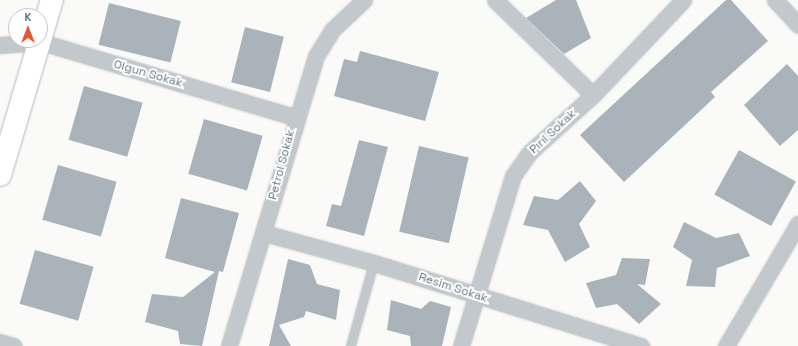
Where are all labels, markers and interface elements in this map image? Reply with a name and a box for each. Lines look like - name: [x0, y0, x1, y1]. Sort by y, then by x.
- north arrow: [8, 8, 48, 48]
- text: K: [25, 10, 31, 24]
- street label: Olgun Sokak: [112, 57, 184, 91]
- street label: Pırıl Sokak: [527, 107, 579, 157]
- street label: Petrol Sokak: [266, 129, 298, 201]
- street label: Resim Sokak: [417, 270, 489, 306]

